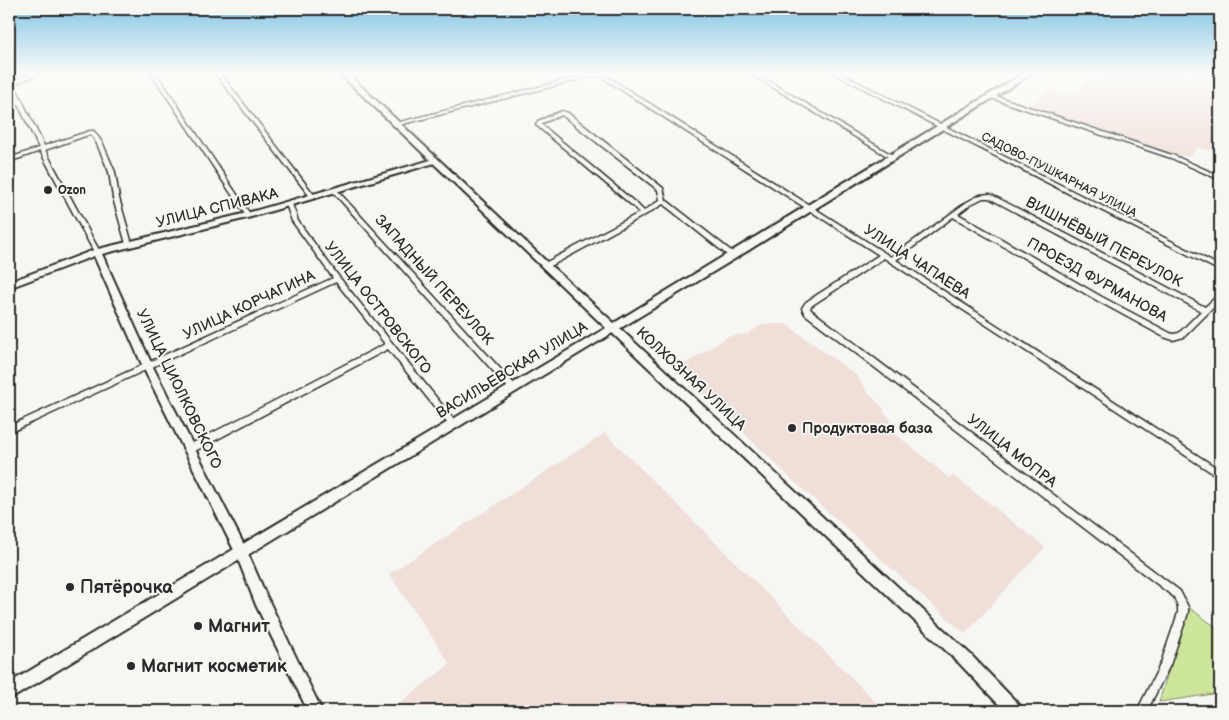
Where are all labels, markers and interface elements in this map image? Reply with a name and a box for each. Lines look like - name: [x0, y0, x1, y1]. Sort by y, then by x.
- street label: САДОВО-ПУШКАРНАЯ УЛИЦА: [979, 129, 1140, 221]
- place label: Ozon: [58, 183, 86, 198]
- street label: УЛИЦА СПИВАКА: [154, 183, 281, 232]
- marker: Ozon: [42, 184, 54, 196]
- street label: ВИШНЁВЫЙ ПЕРЕУЛОК: [1022, 193, 1186, 292]
- street label: ЗАПАДНЫЙ ПЕРЕУЛОК: [371, 211, 498, 349]
- street label: УЛИЦА ЧАПАЕВА: [860, 221, 974, 304]
- street label: ПРОЕЗД ФУРМАНОВА: [1024, 234, 1171, 327]
- street label: УЛИЦА ОСТРОВСКОГО: [320, 238, 436, 378]
- street label: УЛИЦА КОРЧАГИНА: [180, 266, 319, 344]
- street label: УЛИЦА ЦИОЛКОВСКОГО: [132, 306, 226, 472]
- street label: ВАСИЛЬЕВСКАЯ УЛИЦА: [433, 317, 592, 423]
- street label: КОЛХОЗНАЯ УЛИЦА: [632, 323, 751, 436]
- street label: УЛИЦА МОПРА: [964, 410, 1061, 492]
- place label: Продуктовая база: [802, 419, 933, 438]
- marker: Продуктовая база: [786, 422, 798, 434]
- place label: Пятёрочка: [80, 577, 173, 598]
- marker: Пятёрочка: [64, 581, 76, 593]
- place label: Магнит: [208, 616, 270, 637]
- marker: Магнит: [192, 620, 204, 632]
- place label: Магнит косметик: [141, 656, 287, 677]
- marker: Магнит косметик: [125, 660, 137, 672]

